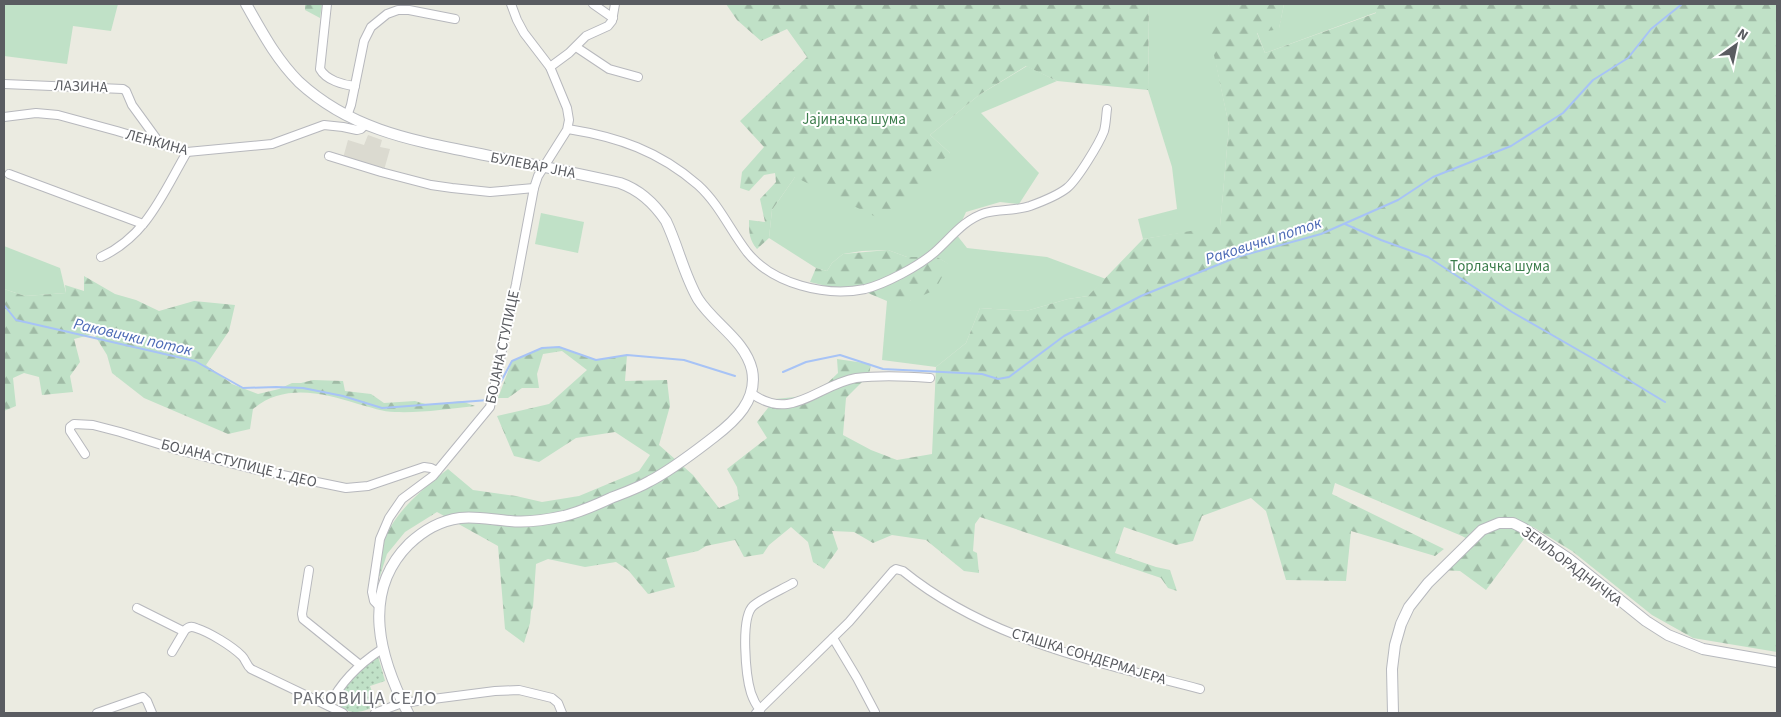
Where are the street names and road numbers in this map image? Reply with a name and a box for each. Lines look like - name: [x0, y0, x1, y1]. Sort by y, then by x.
- street label: ЛАЗИНА: [54, 75, 109, 98]
- street label: ЛЕНКИНА: [123, 124, 191, 161]
- street label: БУЛЕВАР ЈНА: [488, 147, 578, 184]
- street label: БОЈАНА СТУПИЦЕ: [480, 288, 525, 406]
- street label: БОЈАНА СТУПИЦЕ 1. ДЕО: [159, 434, 319, 493]
- street label: ЗЕМЉОРАДНИЧКА: [1517, 521, 1627, 612]
- street label: СТАШКА СОНДЕРМАЈЕРА: [1009, 623, 1170, 690]

